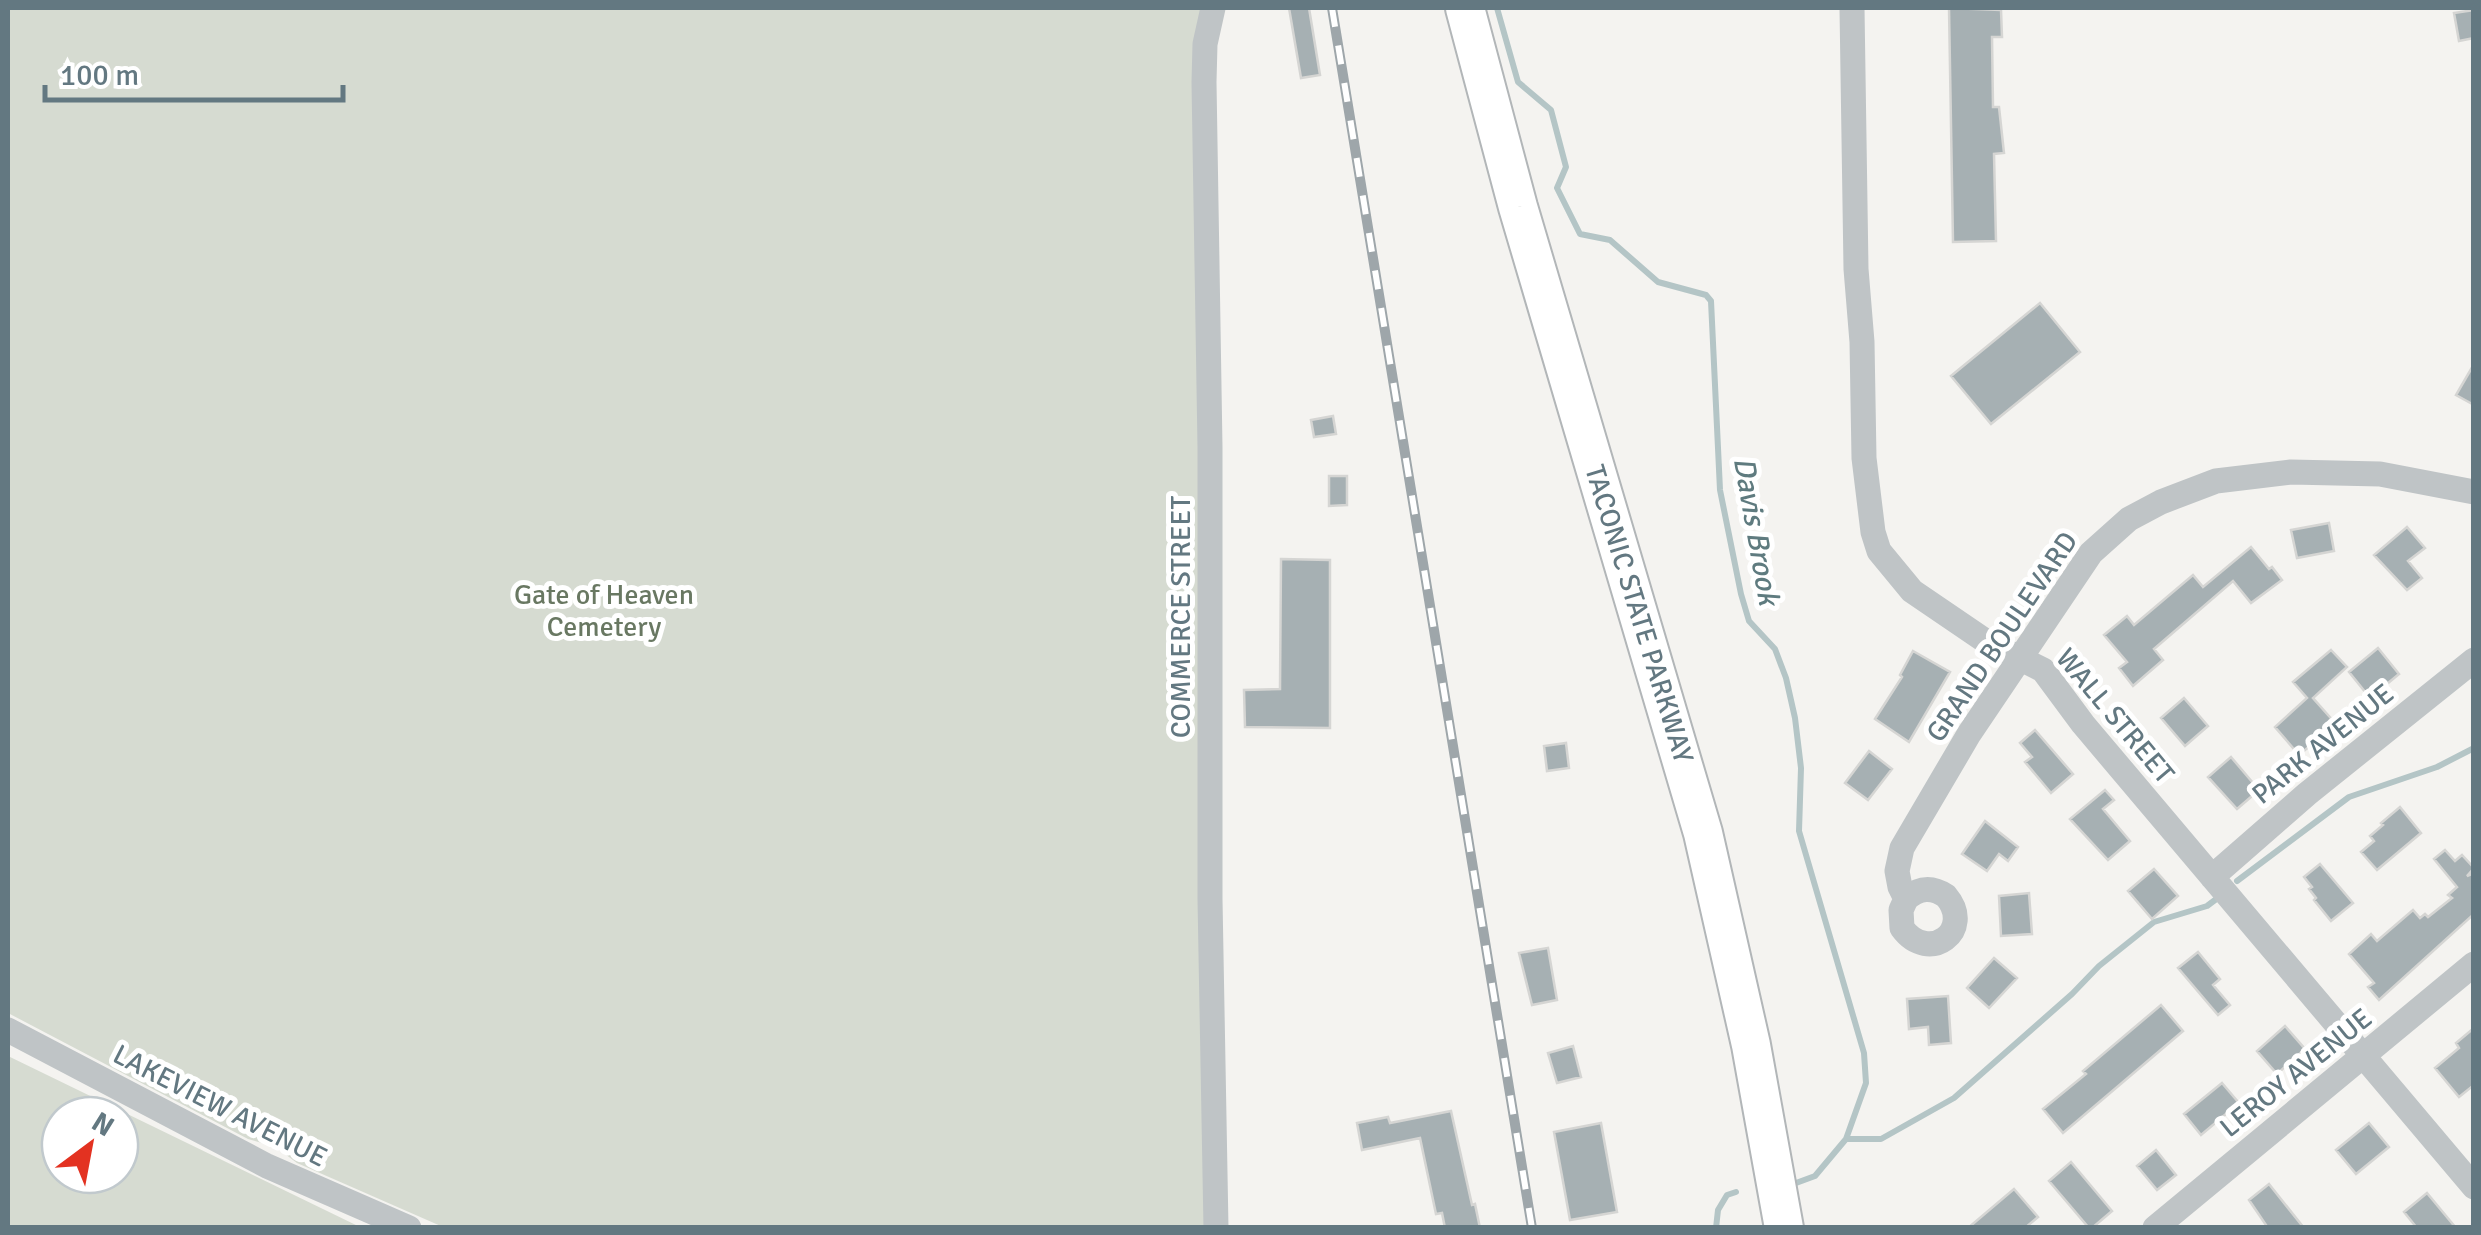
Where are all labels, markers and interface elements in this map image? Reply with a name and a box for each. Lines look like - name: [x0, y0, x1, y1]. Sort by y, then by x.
- scale bar: [45, 40, 342, 102]
- text: 100 m: [60, 57, 139, 94]
- water label: Davis Brook: [1725, 454, 1788, 611]
- street label: TACONIC STATE PARKWAY: [1577, 461, 1701, 767]
- street label: COMMERCE STREET: [1164, 496, 1198, 738]
- street label: GRAND BOULEVARD: [1919, 525, 2085, 749]
- park label: Gate of Heaven Cemetery: [514, 578, 694, 644]
- street label: WALL STREET: [2049, 642, 2181, 791]
- street label: PARK AVENUE: [2245, 677, 2401, 811]
- street label: LEROY AVENUE: [2213, 1001, 2379, 1145]
- street label: LAKEVIEW AVENUE: [107, 1037, 333, 1175]
- north arrow: [40, 1095, 140, 1195]
- text: N: [85, 1105, 120, 1144]

